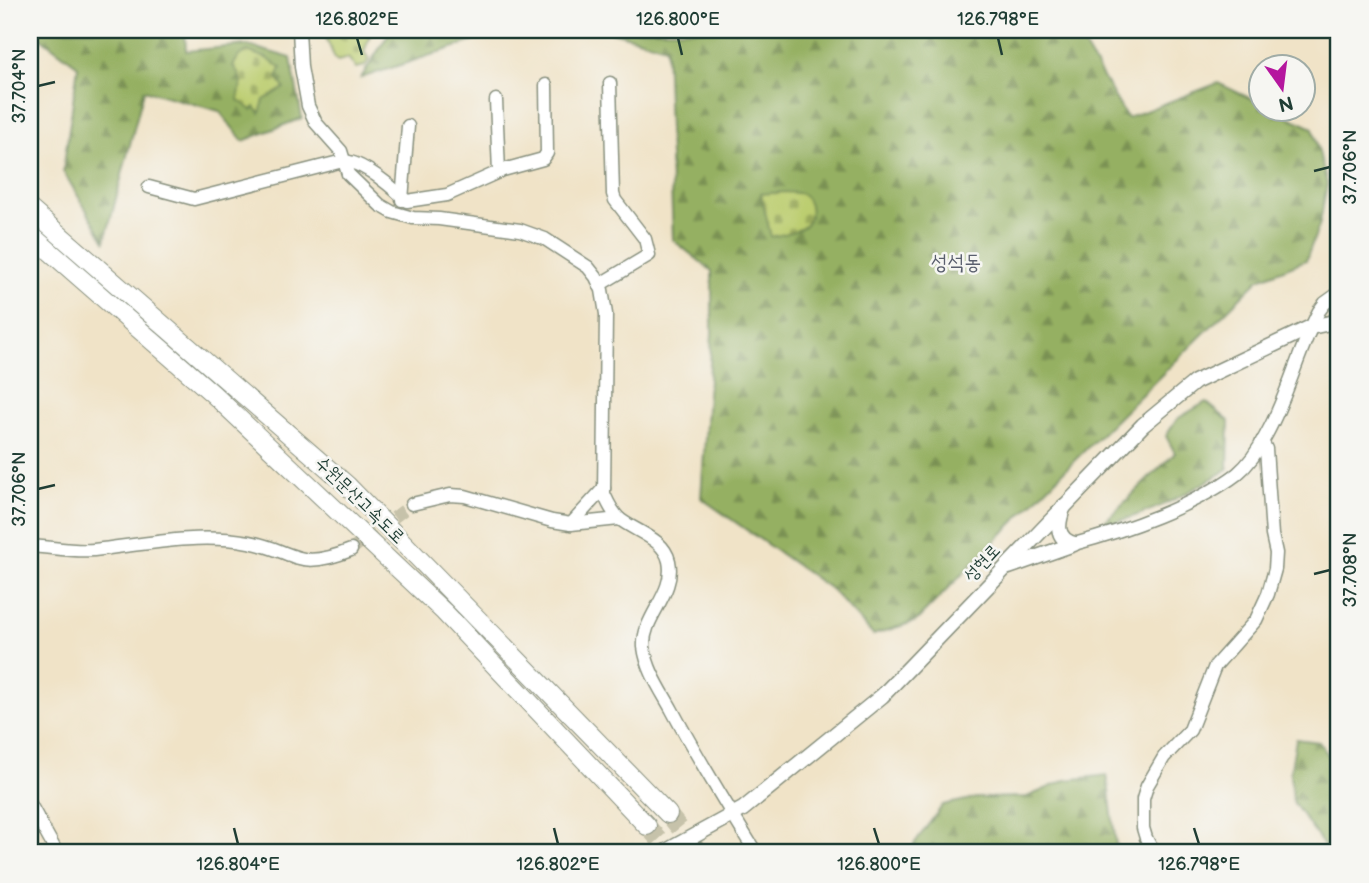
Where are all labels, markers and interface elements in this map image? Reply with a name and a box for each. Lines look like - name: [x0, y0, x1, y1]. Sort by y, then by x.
- text: 126.802°E: [315, 9, 399, 30]
- text: 126.800°E: [636, 9, 720, 30]
- text: 126.798°E: [957, 9, 1039, 30]
- text: 37.704°N: [9, 49, 30, 123]
- north arrow: [1246, 52, 1316, 122]
- text: N: [1276, 90, 1295, 116]
- text: 37.706°N: [1340, 129, 1361, 205]
- district label: 성석동: [931, 250, 981, 275]
- text: 37.706°N: [9, 451, 30, 527]
- street label: 수원문산고속도로: [311, 452, 409, 548]
- text: 37.708°N: [1340, 532, 1361, 608]
- street label: 성현로: [960, 540, 1004, 586]
- text: 126.804°E: [196, 854, 280, 875]
- text: 126.802°E: [516, 854, 600, 875]
- text: 126.800°E: [837, 854, 921, 875]
- text: 126.798°E: [1158, 854, 1240, 875]

